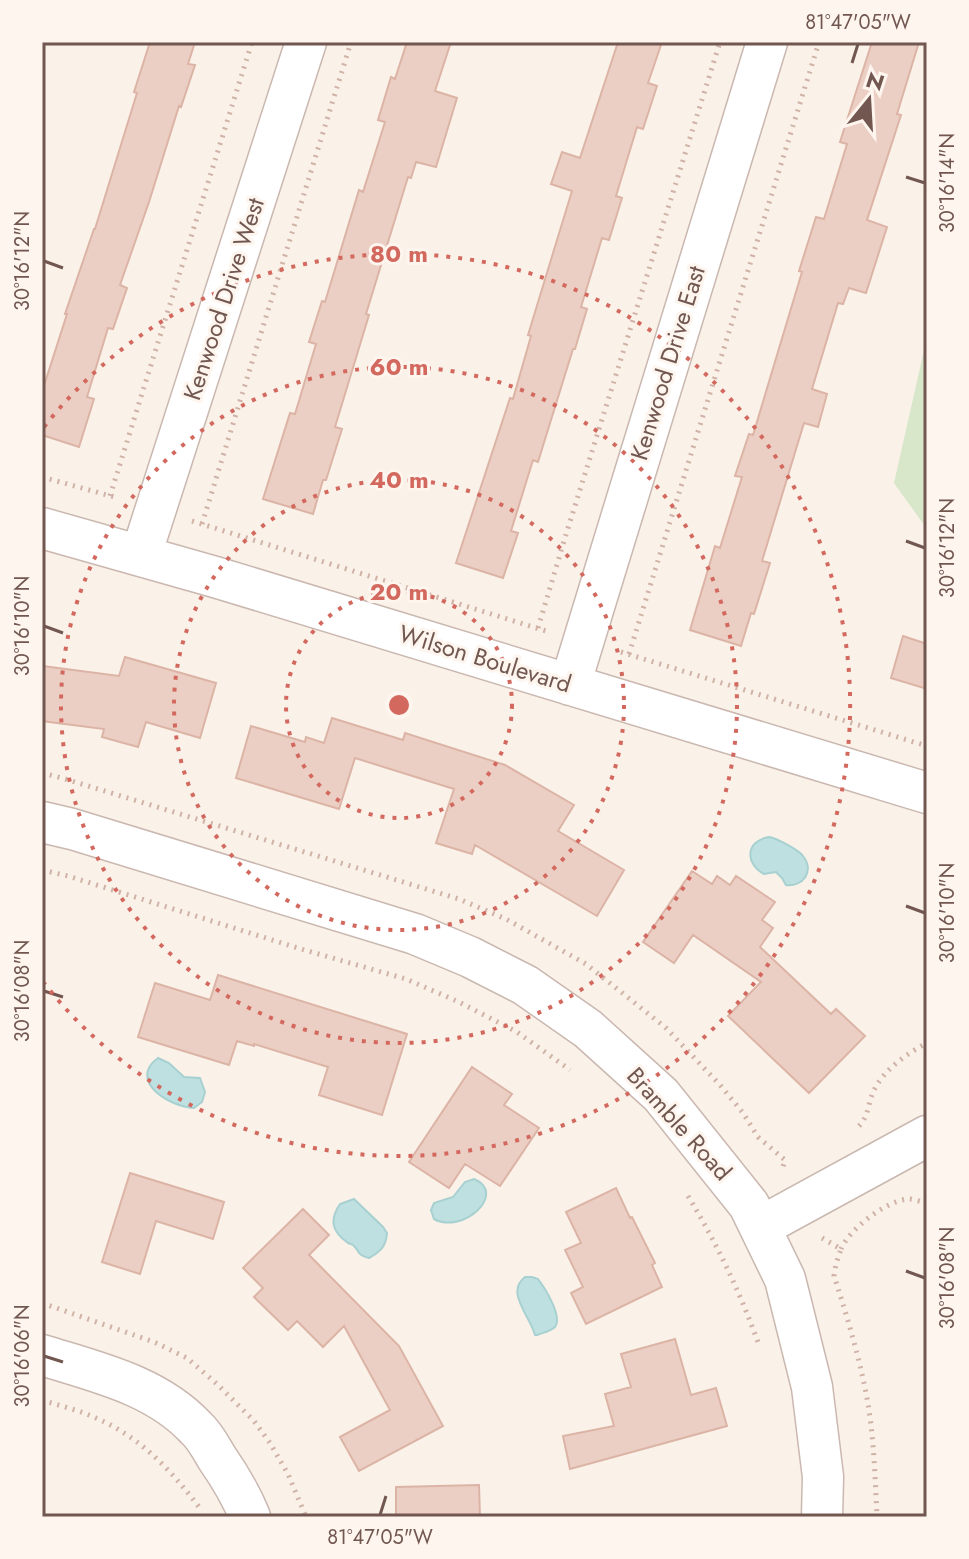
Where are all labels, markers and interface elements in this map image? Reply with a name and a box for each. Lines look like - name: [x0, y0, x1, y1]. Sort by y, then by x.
- text: 81°47'05"W: [805, 8, 911, 37]
- north arrow: [829, 60, 909, 140]
- text: N: [862, 63, 888, 99]
- text: 30°16'14"N: [933, 133, 962, 233]
- street label: Kenwood Drive West: [174, 193, 273, 405]
- text: 30°16'12"N: [8, 211, 37, 311]
- text: 80 m: [370, 236, 428, 271]
- street label: Kenwood Drive East: [621, 261, 714, 464]
- text: 60 m: [370, 349, 428, 384]
- text: 40 m: [369, 462, 429, 497]
- text: 30°16'12"N: [933, 498, 962, 598]
- text: 20 m: [370, 574, 428, 609]
- text: 30°16'10"N: [8, 576, 37, 676]
- street label: Wilson Boulevard: [395, 616, 576, 701]
- centre of rings: [385, 691, 413, 719]
- text: 30°16'10"N: [933, 863, 962, 963]
- text: 30°16'08"N: [8, 940, 37, 1042]
- street label: Bramble Road: [619, 1059, 740, 1188]
- text: 30°16'08"N: [933, 1227, 962, 1329]
- text: 30°16'06"N: [8, 1304, 37, 1408]
- text: 81°47'05"W: [327, 1523, 433, 1552]

